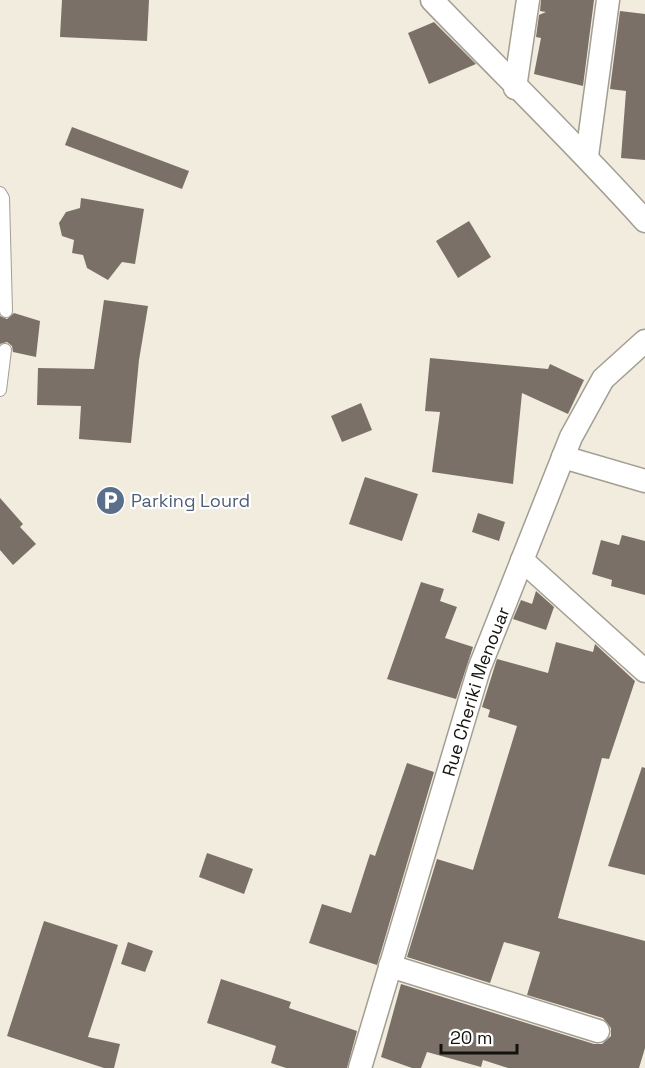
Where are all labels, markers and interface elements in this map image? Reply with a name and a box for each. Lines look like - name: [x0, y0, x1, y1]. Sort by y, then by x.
- parking icon: Parking Lourd: [94, 484, 126, 516]
- place label: Parking Lourd: [131, 489, 250, 512]
- street label: Rue Cheriki Menouar: [436, 603, 514, 779]
- scale bar: [441, 1017, 518, 1055]
- text: 20 m: [450, 1026, 493, 1049]

